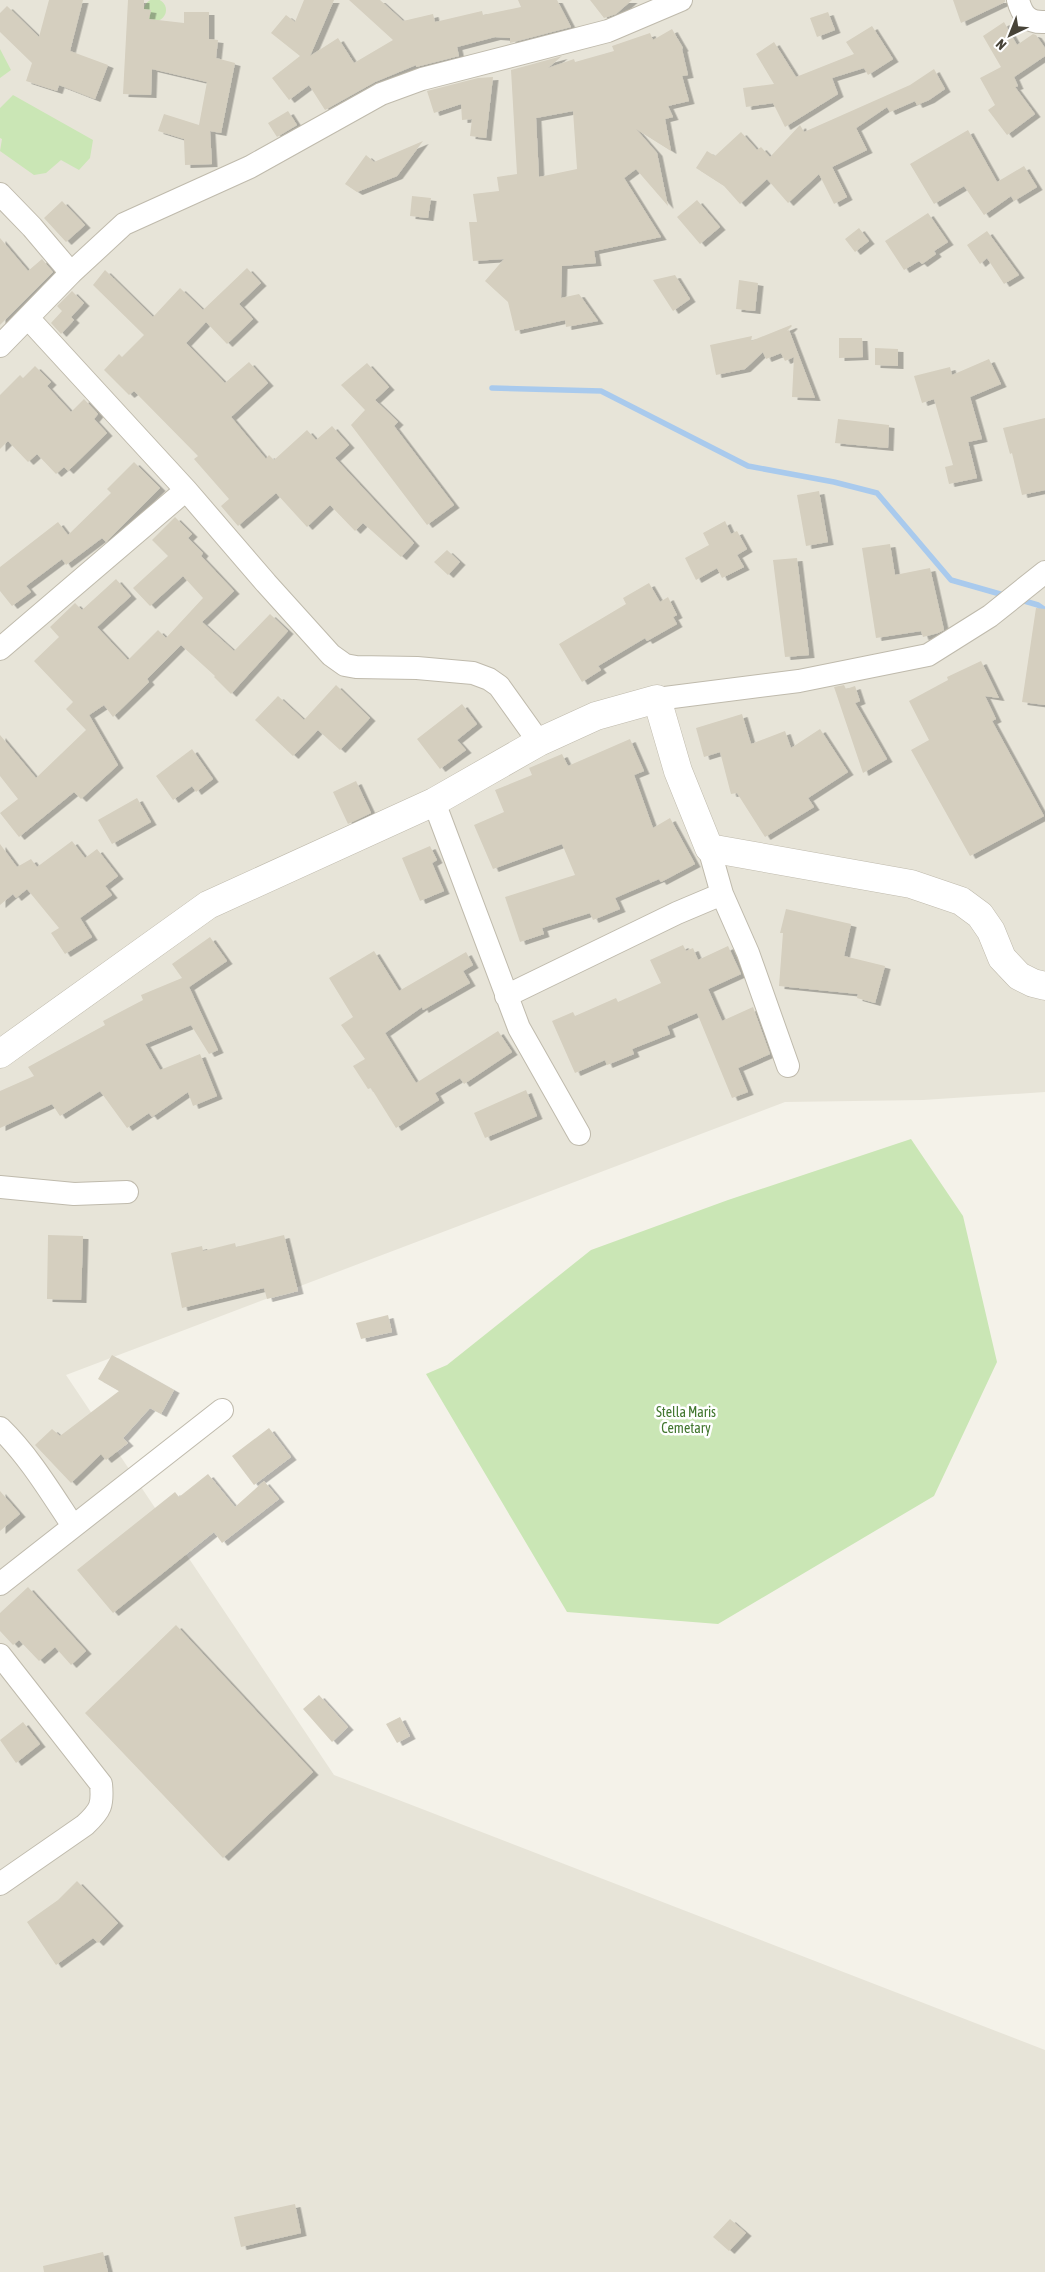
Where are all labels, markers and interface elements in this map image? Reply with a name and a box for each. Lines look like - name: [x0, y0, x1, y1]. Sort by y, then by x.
- north arrow: [985, 10, 1035, 60]
- text: N: [993, 36, 1010, 53]
- park label: Stella Maris Cemetary: [656, 1404, 716, 1436]

